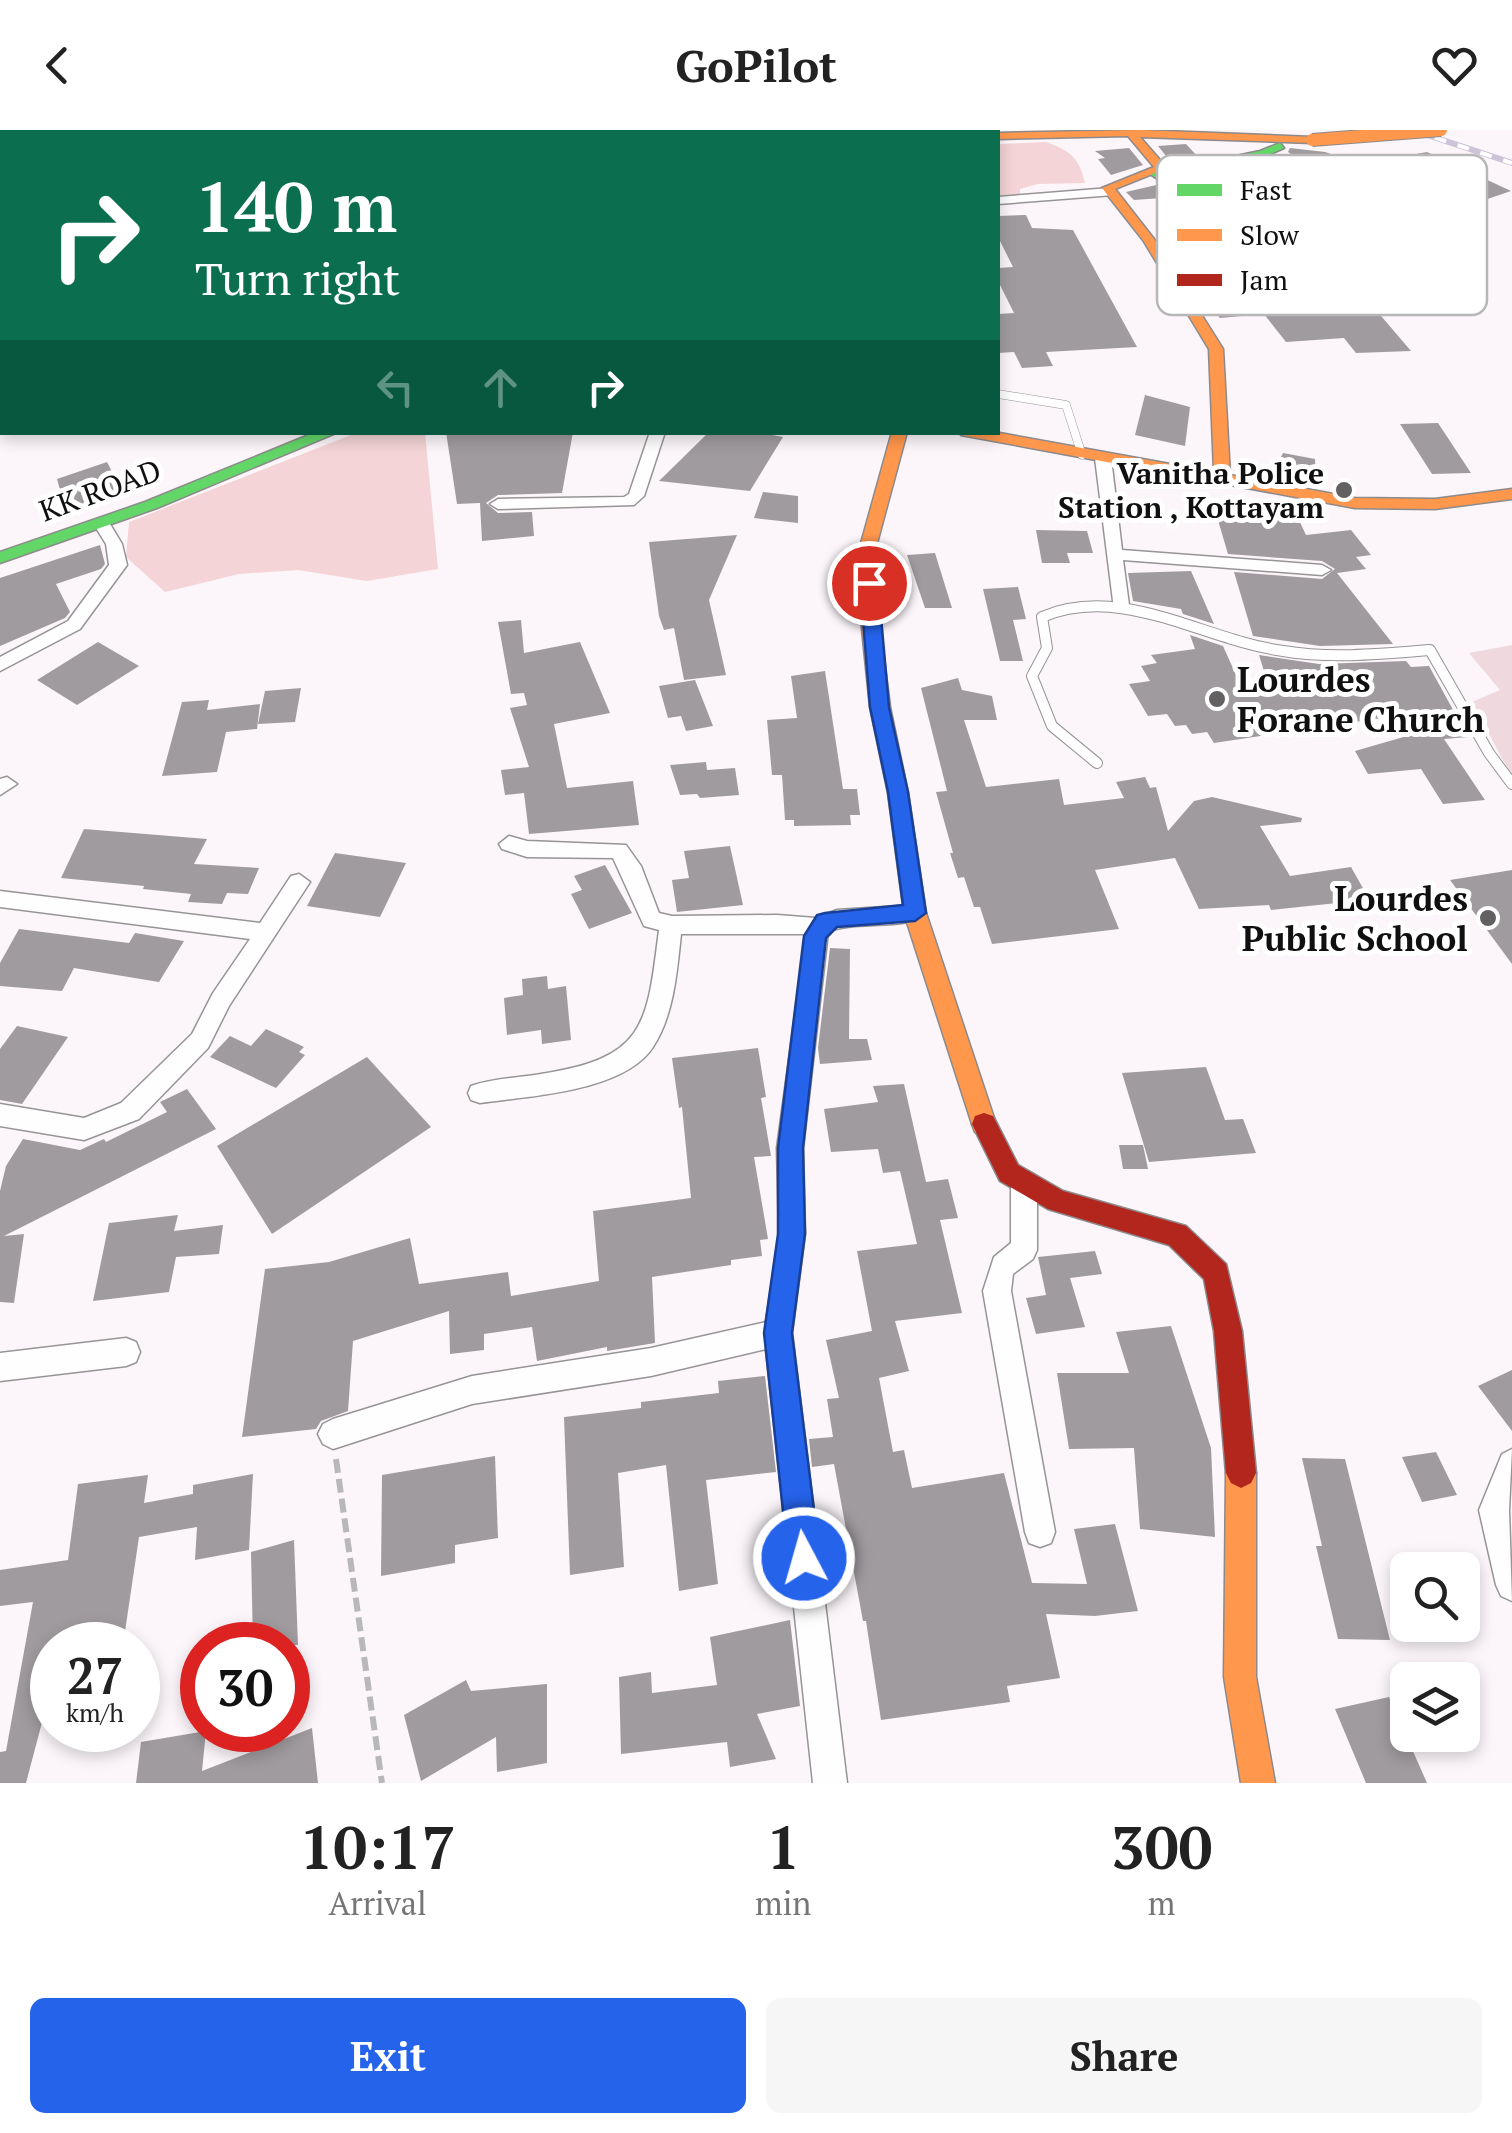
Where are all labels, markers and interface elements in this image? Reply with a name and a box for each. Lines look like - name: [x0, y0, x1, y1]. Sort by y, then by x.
- text: GoPilot: [675, 35, 837, 95]
- icon: back: [30, 38, 85, 93]
- icon: heart: [1427, 38, 1482, 93]
- legend: [1157, 155, 1487, 315]
- text: 140 m: [195, 159, 397, 252]
- icon: right: [30, 170, 160, 300]
- text: Fast: [1240, 171, 1292, 208]
- text: Slow: [1240, 216, 1300, 253]
- text: Turn right: [195, 248, 400, 308]
- text: Jam: [1240, 261, 1288, 298]
- icon: left: [368, 360, 423, 415]
- icon: ahead: [473, 360, 528, 415]
- icon: right: [578, 360, 633, 415]
- street label: KK ROAD: [34, 450, 166, 530]
- place label: Vanitha Police Station , Kottayam: [1058, 453, 1324, 527]
- marker: Vanitha Police Station , Kottayam: [1333, 479, 1355, 501]
- pin: [827, 541, 912, 626]
- icon: arrive: [842, 556, 897, 611]
- place label: Lourdes Forane Church: [1237, 656, 1485, 742]
- marker: Lourdes Forane Church: [1206, 688, 1228, 710]
- place label: Lourdes Public School: [1242, 875, 1468, 961]
- marker: Lourdes Public School: [1477, 907, 1499, 929]
- position arrow: [752, 1506, 856, 1610]
- map controls: [1390, 1552, 1480, 1752]
- button: search: [1390, 1552, 1480, 1642]
- speed limit sign: 30: [180, 1622, 310, 1752]
- text: 27: [67, 1642, 123, 1708]
- button: layers: [1390, 1662, 1480, 1752]
- text: km/h: [66, 1696, 124, 1729]
- text: 10:17: [299, 1807, 456, 1886]
- text: 1: [766, 1807, 800, 1886]
- text: 300: [1111, 1807, 1213, 1886]
- text: Arrival: [329, 1882, 427, 1924]
- text: min: [755, 1882, 811, 1924]
- text: m: [1148, 1882, 1175, 1924]
- button: Exit: [30, 1998, 746, 2113]
- button: Share: [766, 1998, 1482, 2113]

